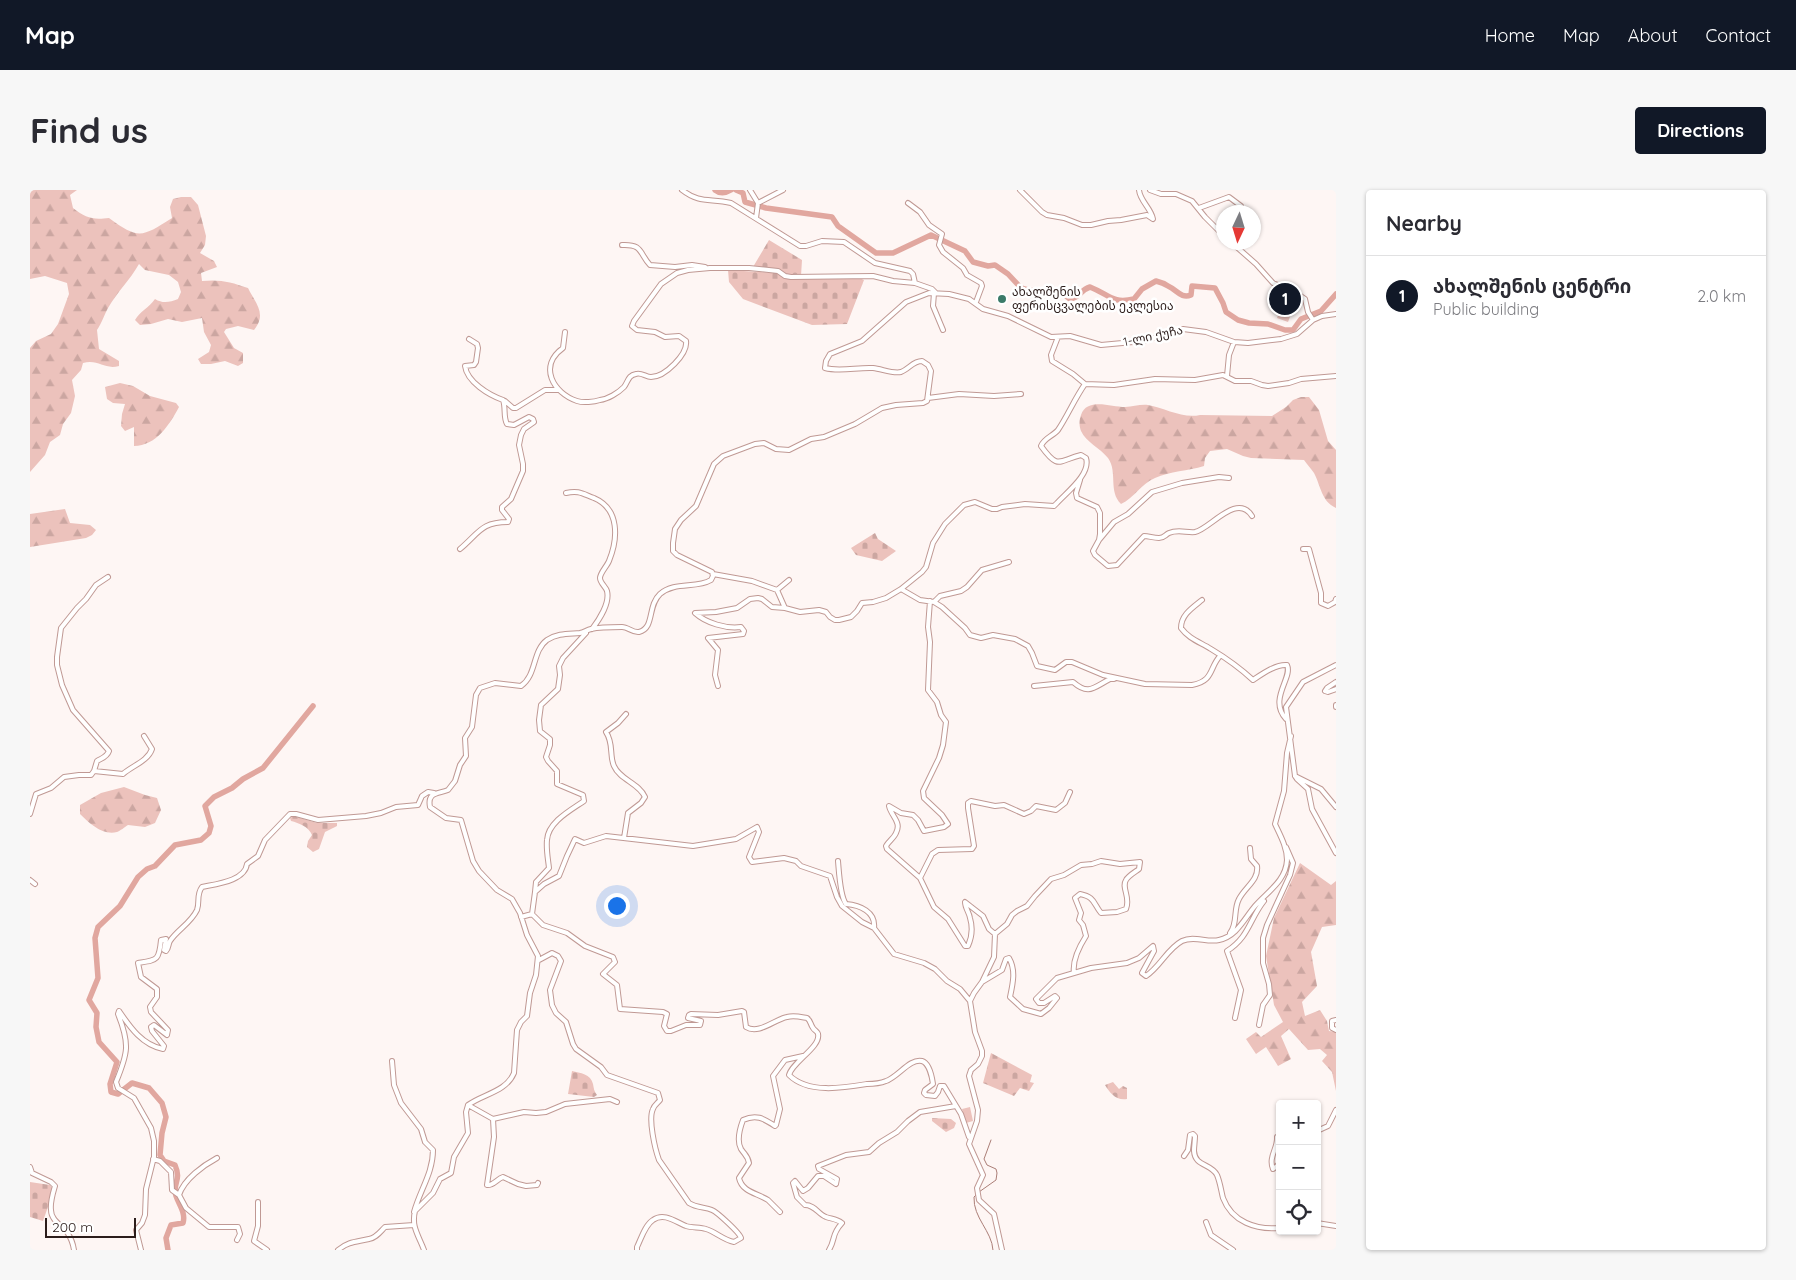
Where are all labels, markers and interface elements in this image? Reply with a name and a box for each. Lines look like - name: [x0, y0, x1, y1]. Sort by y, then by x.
- text: Map: [25, 20, 75, 50]
- text: Home: [1485, 24, 1535, 47]
- text: Map: [1563, 24, 1600, 47]
- text: About: [1628, 24, 1678, 47]
- text: Contact: [1706, 24, 1771, 47]
- button: Directions: [1635, 107, 1766, 154]
- text: Find us: [30, 108, 148, 152]
- north arrow: [1216, 205, 1261, 250]
- text: Nearby: [1386, 210, 1462, 236]
- text: ახალშენის ცენტრი: [1433, 274, 1631, 298]
- pin: 1: [1269, 280, 1301, 318]
- place label: ახალშენის ფერისცვალების ეკლესია: [1012, 284, 1174, 314]
- text: 1: [1399, 286, 1405, 306]
- text: 2.0 km: [1697, 286, 1746, 306]
- marker: ახალშენის ფერისცვალების ეკლესია: [996, 293, 1008, 305]
- text: Public building: [1433, 299, 1539, 319]
- street label: 1-ლი ქუჩა: [1122, 322, 1184, 350]
- your location: [604, 893, 630, 919]
- map controls: [1276, 1100, 1321, 1235]
- button: +: [1276, 1100, 1321, 1145]
- button: −: [1276, 1145, 1321, 1190]
- button: locate: [1276, 1190, 1321, 1235]
- scale bar: [45, 1215, 136, 1238]
- text: 200 m: [52, 1218, 93, 1236]

